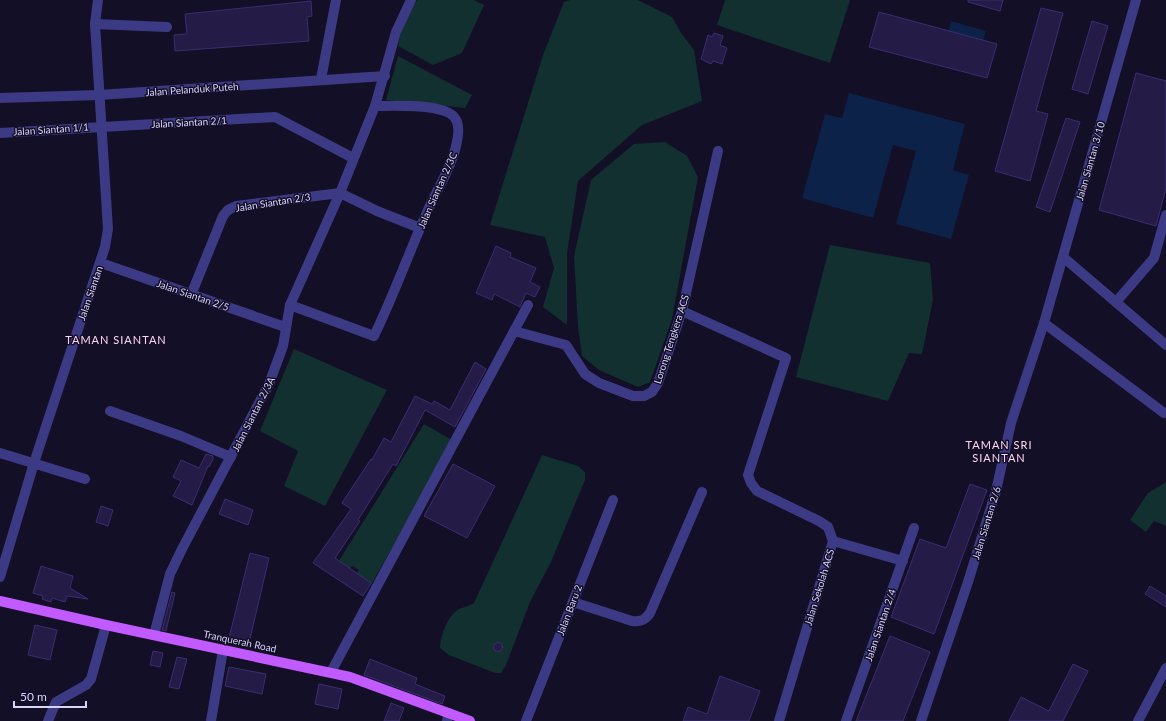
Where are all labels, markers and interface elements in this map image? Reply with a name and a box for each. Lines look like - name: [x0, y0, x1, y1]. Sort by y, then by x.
- street label: Jalan Pelanduk Puteh: [145, 80, 239, 98]
- street label: Jalan Siantan 2/1: [151, 114, 227, 130]
- street label: Jalan Siantan 1/1: [13, 120, 89, 138]
- street label: Jalan Siantan 3/10: [1073, 120, 1107, 202]
- street label: Jalan Siantan 2/3C: [415, 150, 459, 230]
- street label: Jalan Siantan 2/3: [235, 190, 311, 214]
- street label: Jalan Siantan: [75, 264, 105, 322]
- street label: Jalan Siantan 2/5: [155, 277, 231, 313]
- street label: Lorong Tengkera ACS: [651, 293, 691, 385]
- district label: TAMAN SIANTAN: [65, 333, 167, 346]
- street label: Jalan Siantan 2/3A: [229, 374, 277, 453]
- district label: TAMAN SRI SIANTAN: [966, 438, 1033, 464]
- street label: Jalan Siantan 2/6: [969, 485, 1003, 561]
- street label: Jalan Sekolah ACS: [802, 547, 836, 627]
- street label: Jalan Baru 2: [554, 583, 584, 637]
- street label: Jalan Siantan 2/4: [862, 587, 898, 663]
- street label: Tranquerah Road: [202, 627, 278, 655]
- scale bar: [14, 683, 86, 709]
- text: 50 m: [20, 689, 47, 704]

